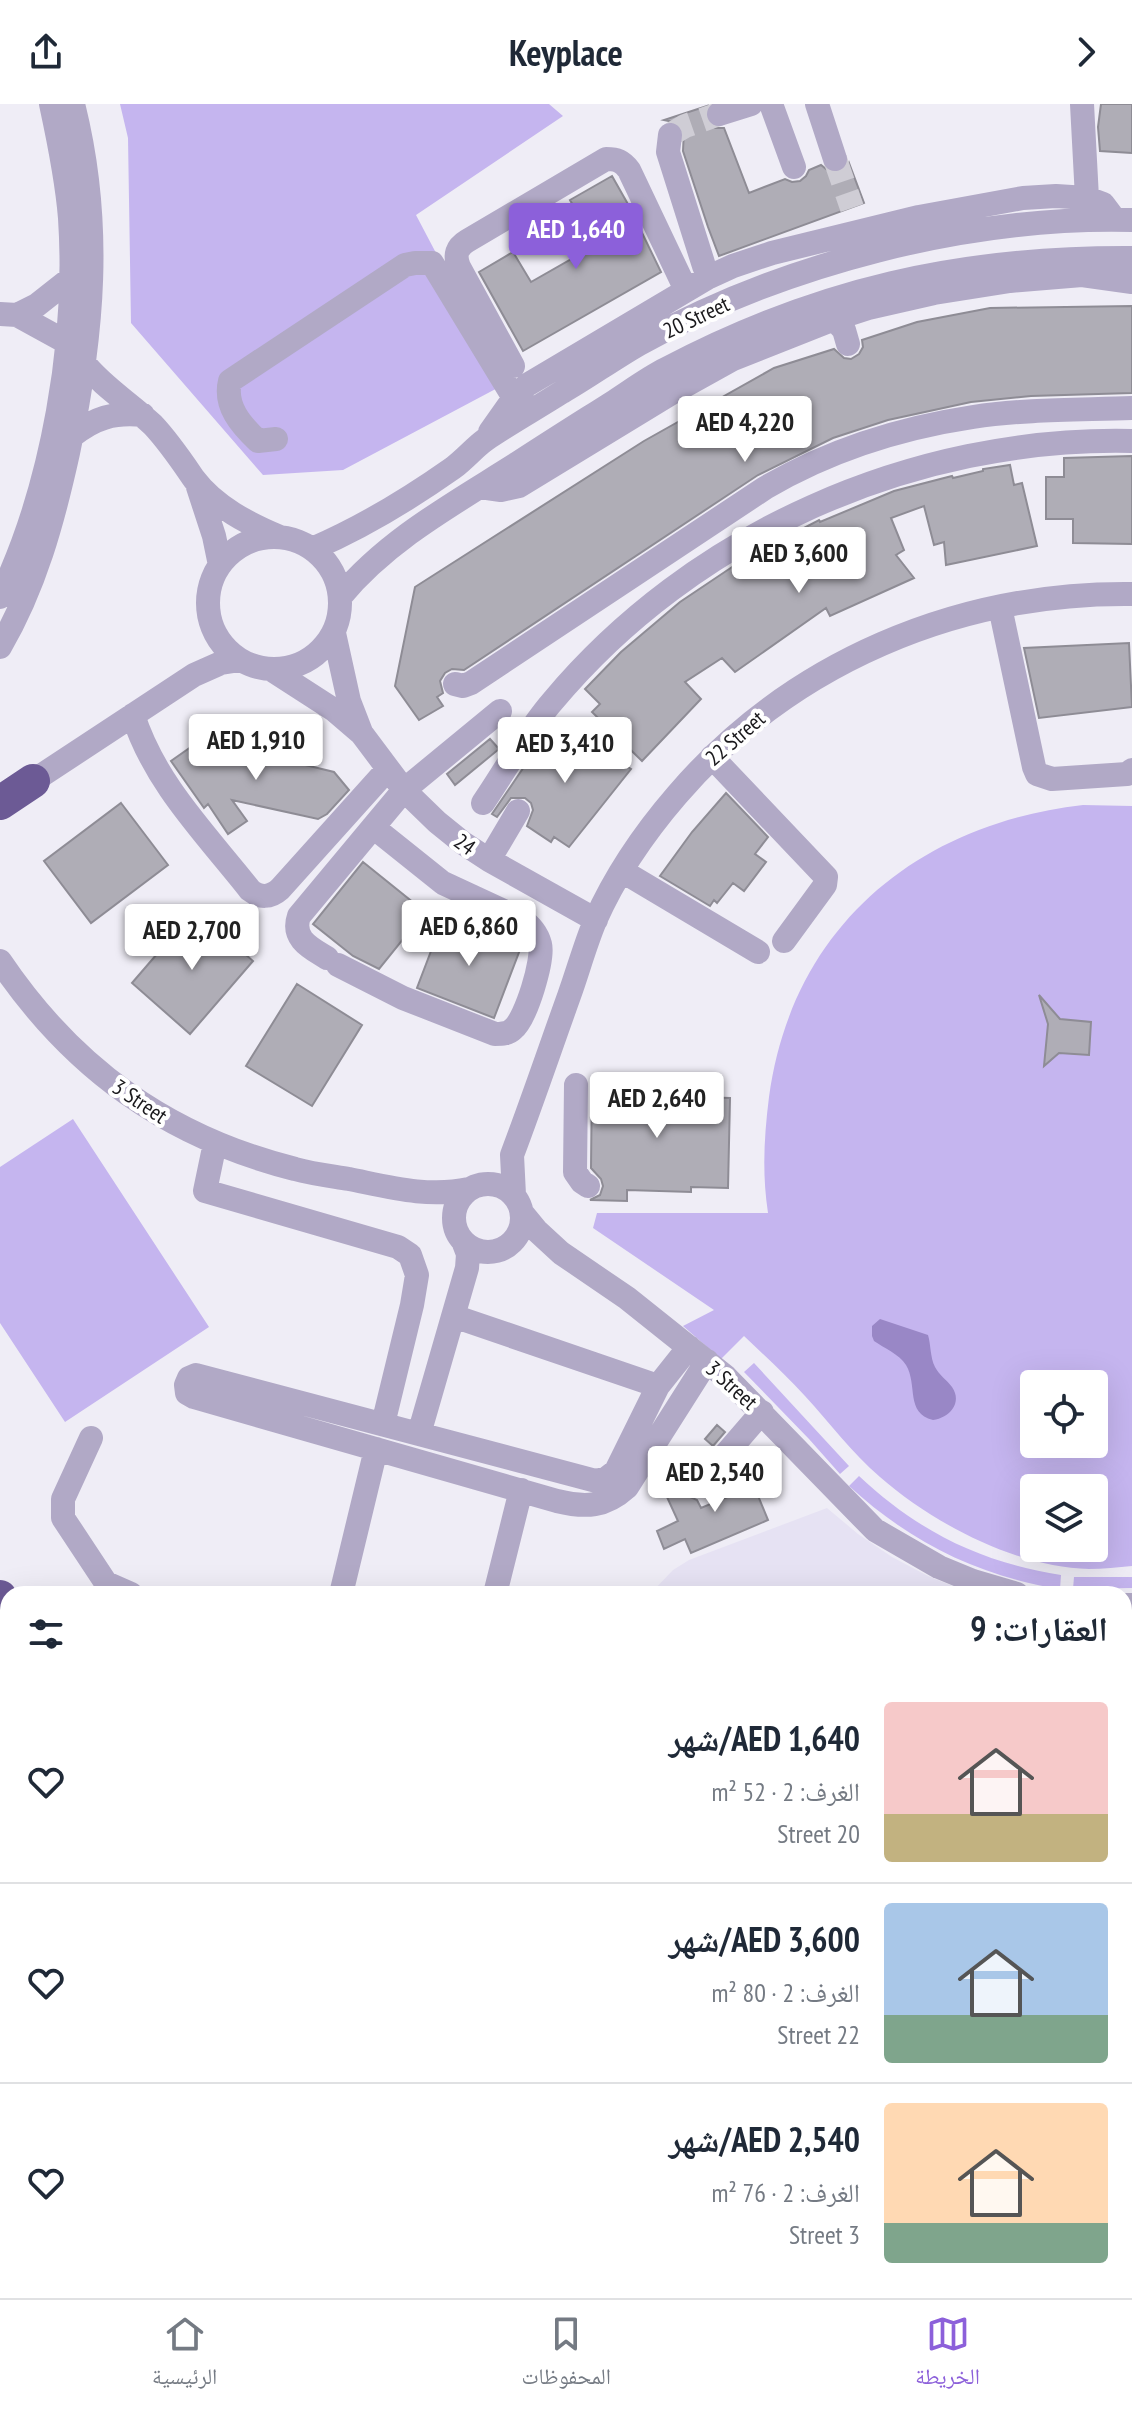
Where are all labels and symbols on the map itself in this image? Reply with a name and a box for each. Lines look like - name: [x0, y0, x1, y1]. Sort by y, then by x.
- pin: AED 1,640: [484, 203, 668, 271]
- street label: 20 Street: [658, 290, 734, 344]
- pin: AED 4,220: [653, 396, 837, 464]
- pin: AED 3,600: [707, 527, 891, 595]
- street label: 22 Street: [699, 704, 771, 772]
- pin: AED 1,910: [164, 714, 348, 782]
- pin: AED 3,410: [473, 717, 657, 785]
- street label: 24: [449, 827, 481, 861]
- pin: AED 6,860: [377, 900, 561, 968]
- pin: AED 2,700: [100, 904, 284, 972]
- pin: AED 2,640: [565, 1072, 749, 1140]
- street label: 3 Street: [107, 1073, 173, 1129]
- street label: 3 Street: [700, 1354, 764, 1416]
- pin: AED 2,540: [623, 1446, 807, 1514]

